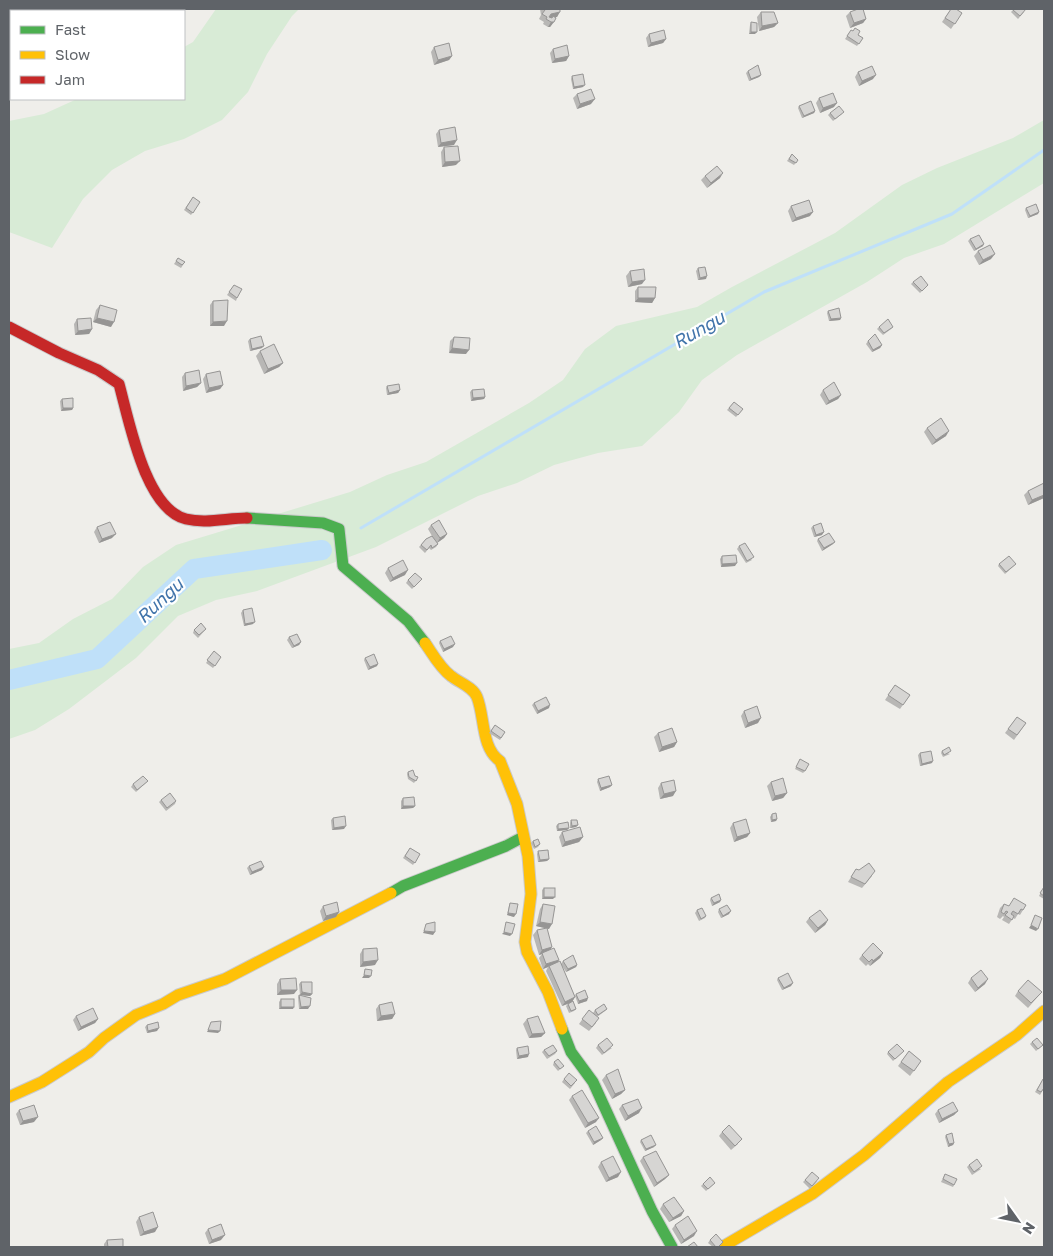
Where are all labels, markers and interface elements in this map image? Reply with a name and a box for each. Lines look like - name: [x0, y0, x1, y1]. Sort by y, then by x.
- legend: [10, 10, 185, 100]
- text: Fast: [55, 20, 86, 38]
- text: Slow: [55, 45, 90, 63]
- text: Jam: [55, 70, 85, 88]
- water label: Rungu: [669, 305, 729, 353]
- water label: Rungu: [131, 572, 188, 627]
- north arrow: [993, 1196, 1043, 1246]
- text: N: [1019, 1219, 1039, 1237]

